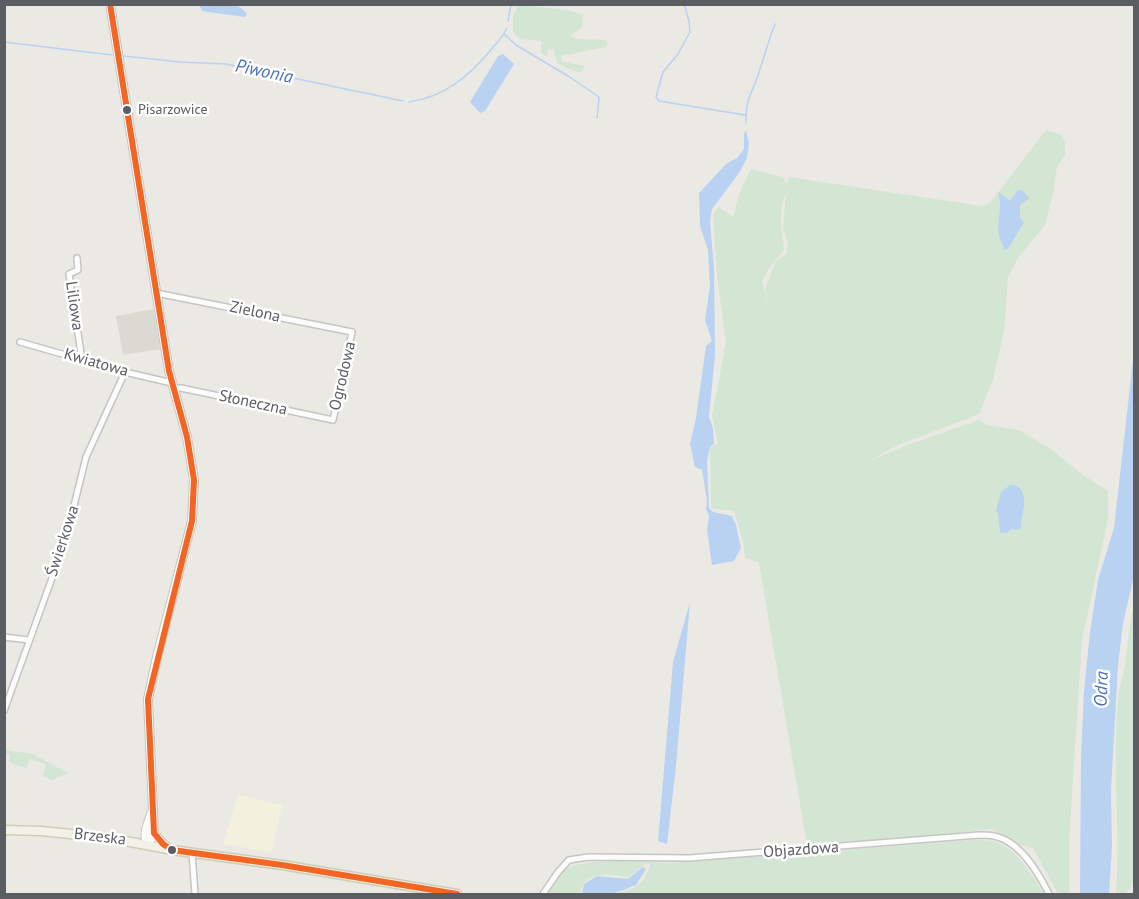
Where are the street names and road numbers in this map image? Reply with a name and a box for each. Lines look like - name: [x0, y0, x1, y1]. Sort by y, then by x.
- street label: Liliowa: [61, 280, 87, 332]
- street label: Zielona: [228, 297, 282, 327]
- street label: Ogrodowa: [326, 340, 360, 412]
- street label: Kwiatowa: [62, 345, 130, 381]
- street label: Słoneczna: [217, 386, 289, 420]
- street label: Świerkowa: [42, 503, 84, 579]
- street label: Brzeska: [73, 824, 127, 850]
- street label: Objazdowa: [763, 838, 839, 862]

